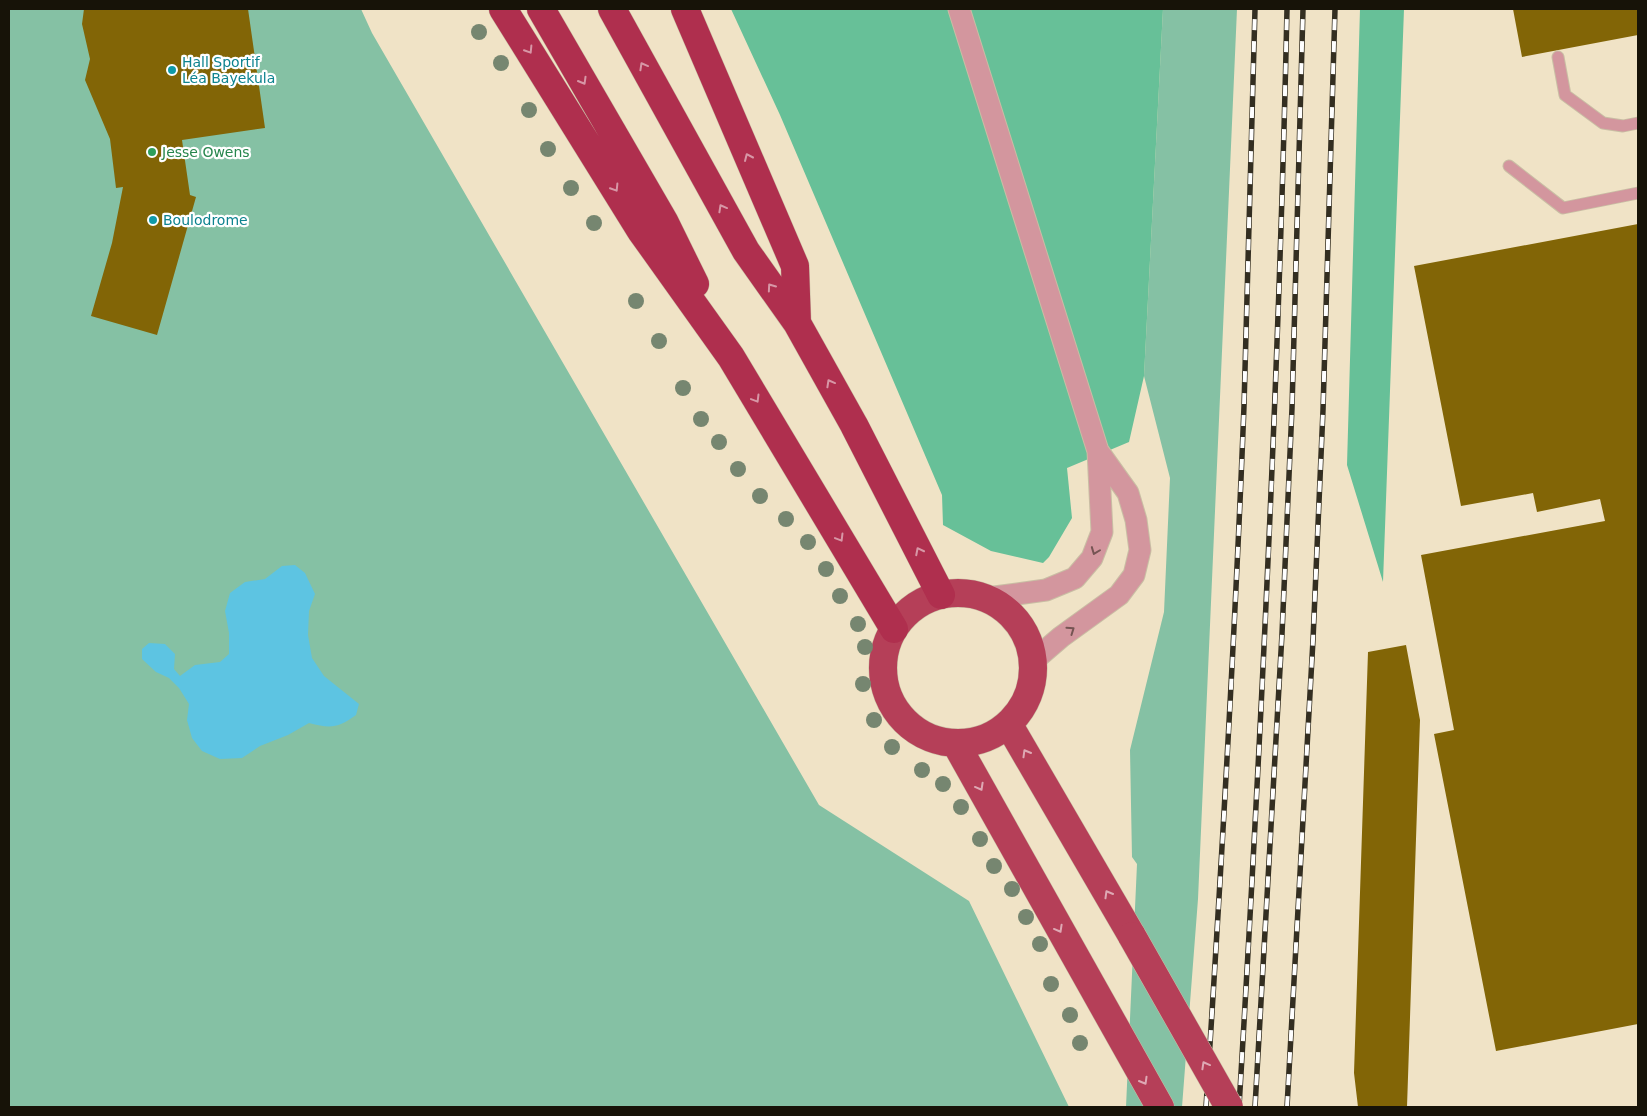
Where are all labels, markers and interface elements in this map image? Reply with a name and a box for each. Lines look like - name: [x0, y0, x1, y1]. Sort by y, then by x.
- one-way arrow: [522, 45, 532, 54]
- place label: Hall Sportif Léa Bayekula: [182, 54, 275, 86]
- one-way arrow: [640, 62, 650, 71]
- marker: Hall Sportif Léa Bayekula: [166, 64, 178, 76]
- one-way arrow: [577, 76, 587, 85]
- place label: Jesse Owens: [161, 144, 250, 160]
- marker: Jesse Owens: [146, 146, 158, 158]
- one-way arrow: [744, 153, 755, 162]
- one-way arrow: [608, 183, 618, 192]
- one-way arrow: [718, 204, 728, 213]
- place label: Boulodrome: [163, 212, 248, 228]
- marker: Boulodrome: [147, 214, 159, 226]
- one-way arrow: [769, 284, 777, 293]
- one-way arrow: [826, 379, 836, 388]
- one-way arrow: [749, 393, 759, 402]
- one-way arrow: [833, 533, 843, 542]
- one-way arrow: [1091, 546, 1101, 555]
- one-way arrow: [915, 548, 925, 557]
- one-way arrow: [1066, 627, 1075, 636]
- one-way arrow: [1022, 750, 1032, 759]
- one-way arrow: [974, 781, 984, 790]
- one-way arrow: [1104, 890, 1114, 899]
- one-way arrow: [1053, 923, 1063, 932]
- one-way arrow: [1201, 1061, 1211, 1070]
- one-way arrow: [1138, 1075, 1148, 1084]

